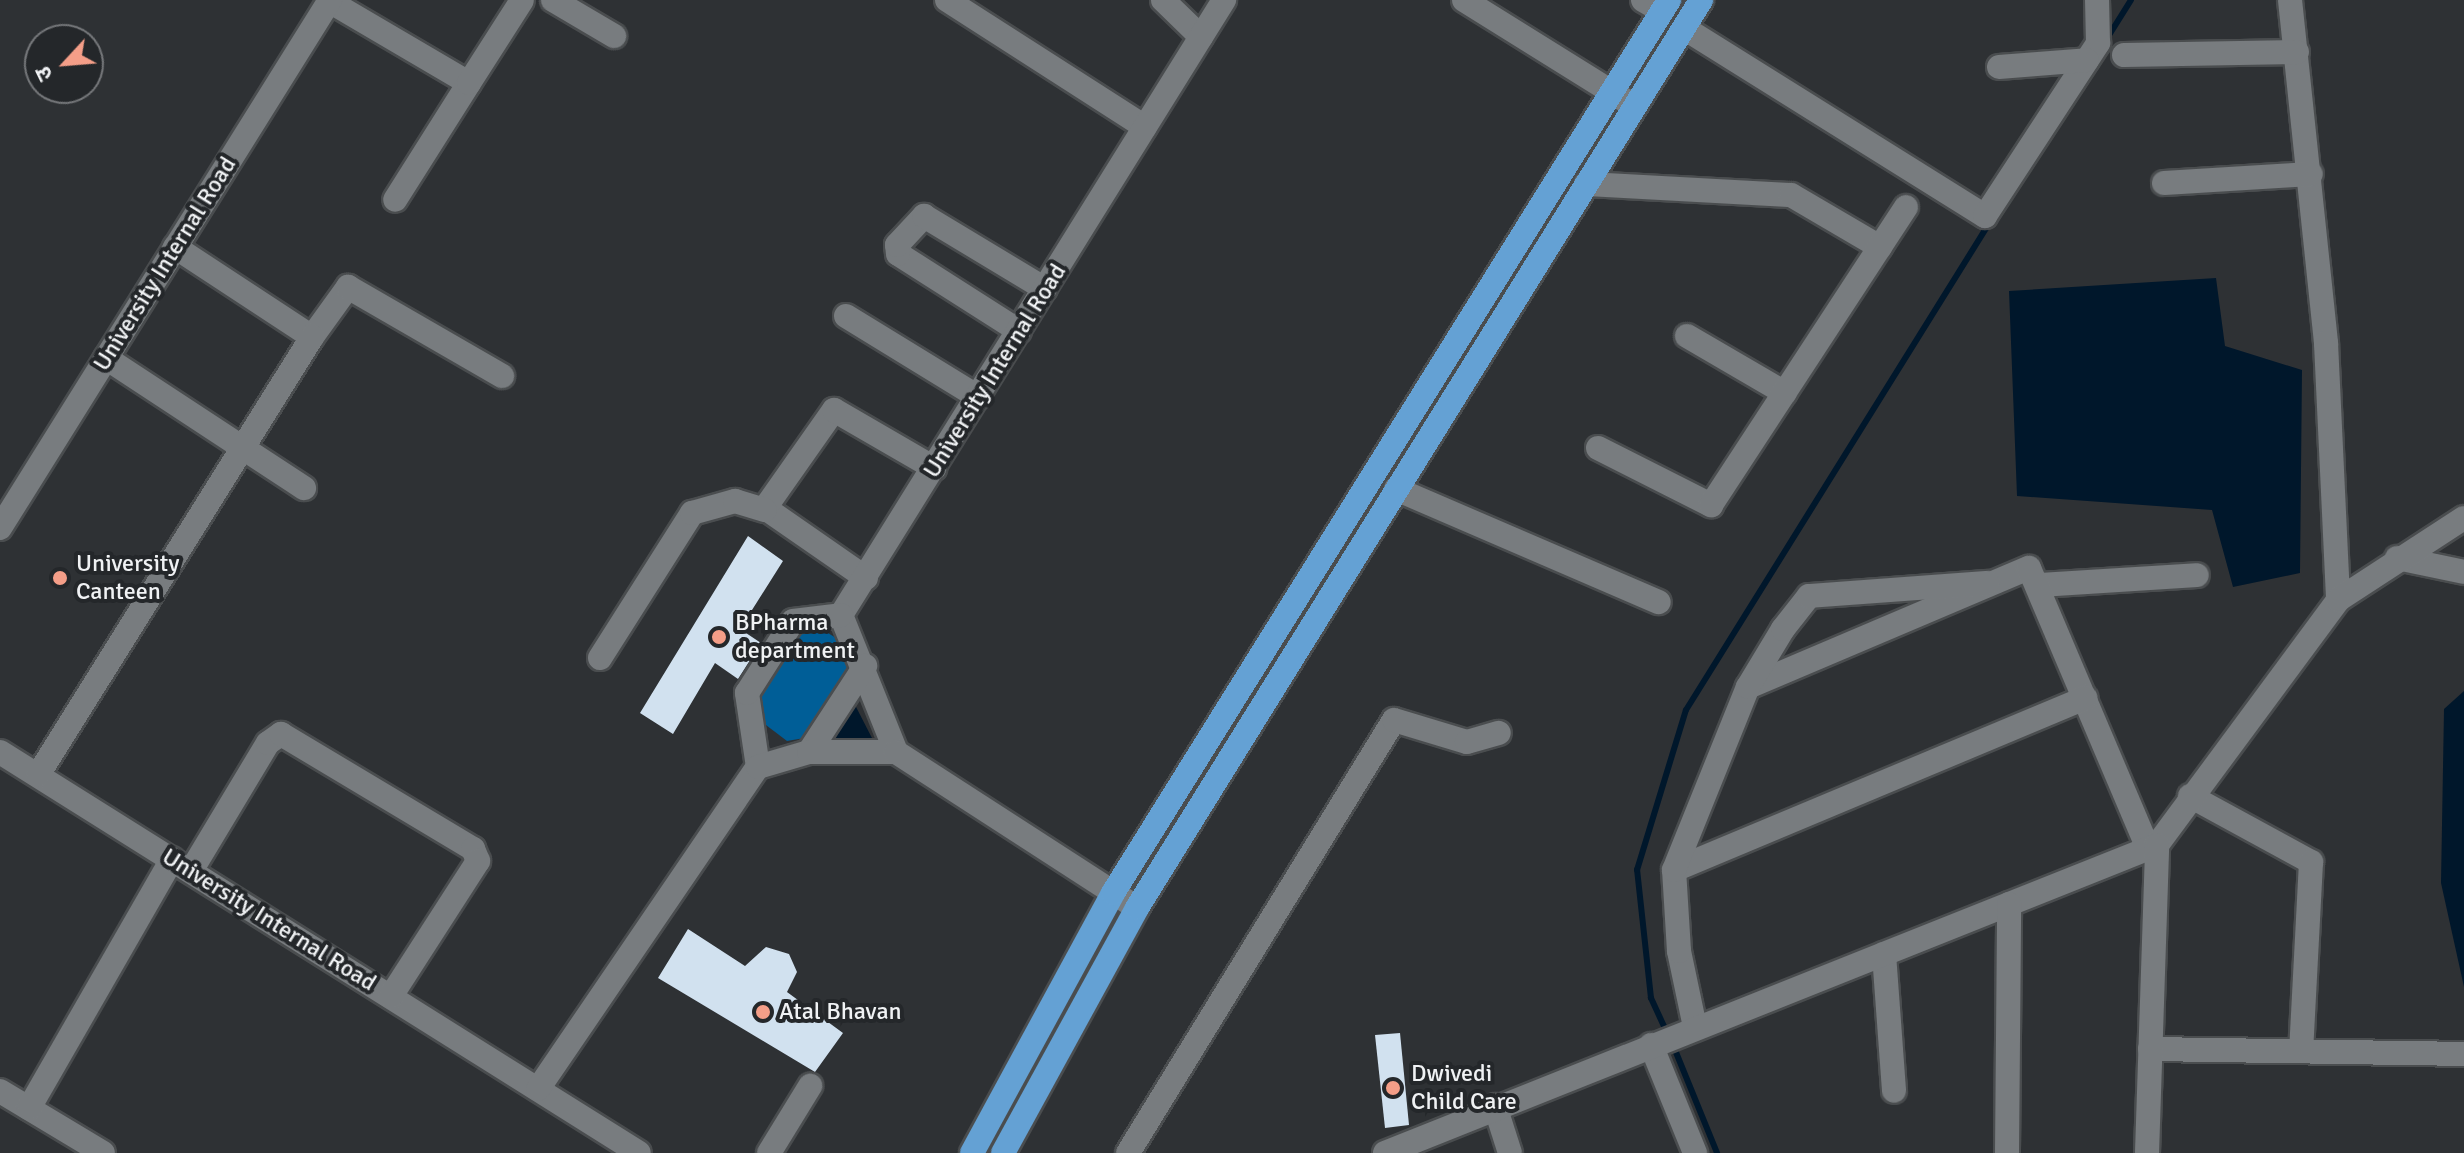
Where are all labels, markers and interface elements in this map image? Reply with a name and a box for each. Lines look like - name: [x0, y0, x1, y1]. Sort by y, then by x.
- north arrow: [24, 24, 104, 104]
- text: उ: [29, 62, 59, 86]
- street label: University Internal Road: [87, 152, 243, 376]
- street label: University Internal Road: [917, 259, 1073, 483]
- place label: University Canteen: [76, 550, 180, 606]
- marker: University Canteen: [51, 569, 69, 587]
- place label: BPharma department: [735, 609, 855, 665]
- marker: BPharma department: [710, 628, 728, 646]
- street label: University Internal Road: [157, 842, 381, 998]
- place label: Atal Bhavan: [779, 998, 902, 1026]
- marker: Atal Bhavan: [754, 1003, 772, 1021]
- place label: Dwivedi Child Care: [1411, 1060, 1517, 1116]
- marker: Dwivedi Child Care: [1382, 1077, 1404, 1099]

